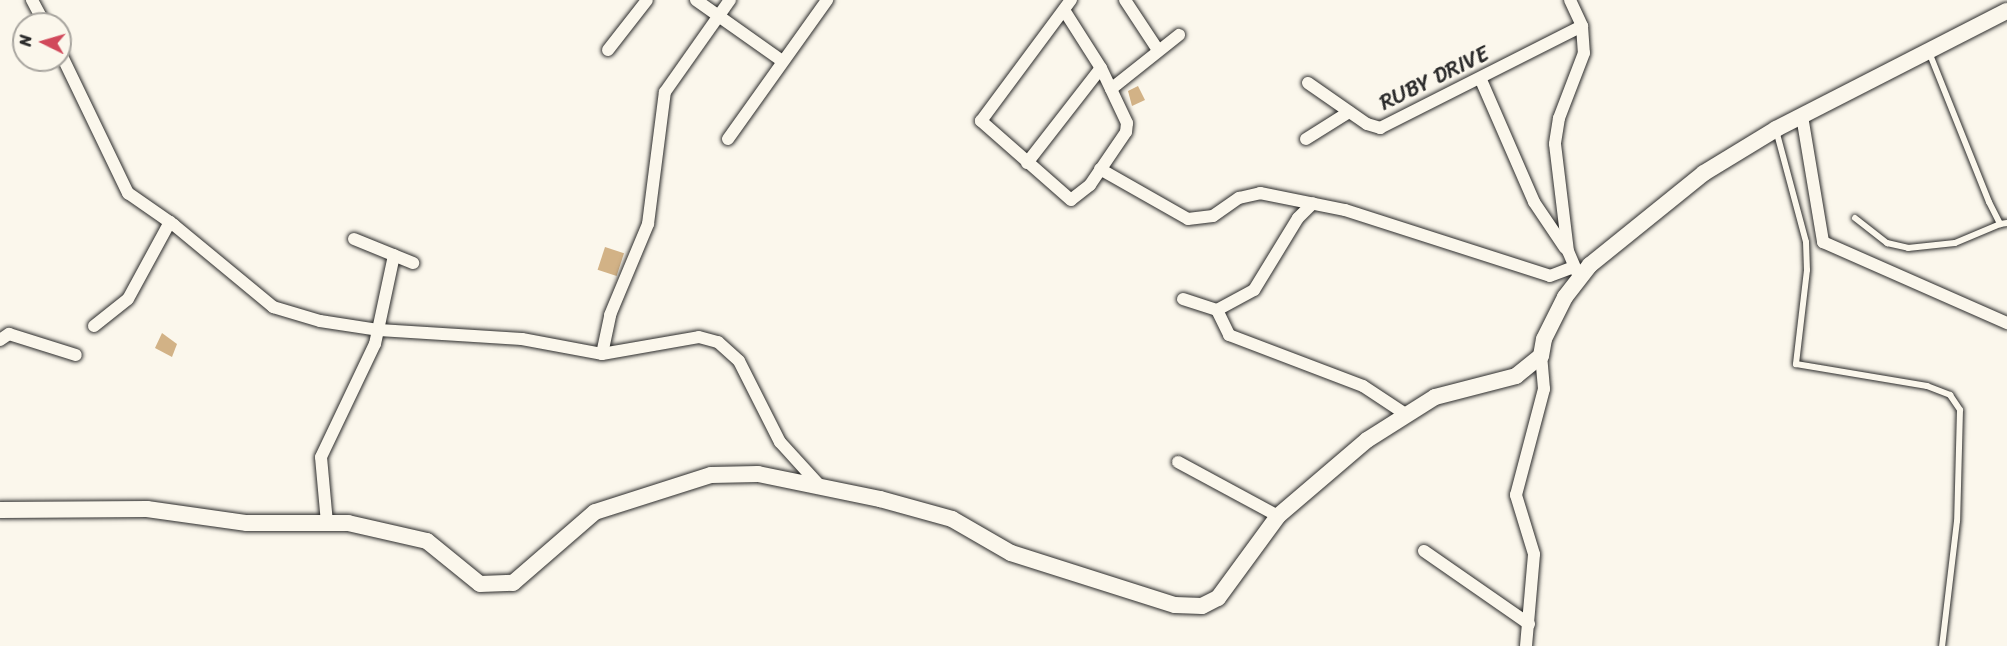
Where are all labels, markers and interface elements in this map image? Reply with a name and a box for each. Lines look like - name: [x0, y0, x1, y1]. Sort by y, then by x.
- north arrow: [12, 12, 72, 72]
- text: N: [11, 34, 40, 47]
- street label: RUBY DRIVE: [1374, 40, 1494, 116]

